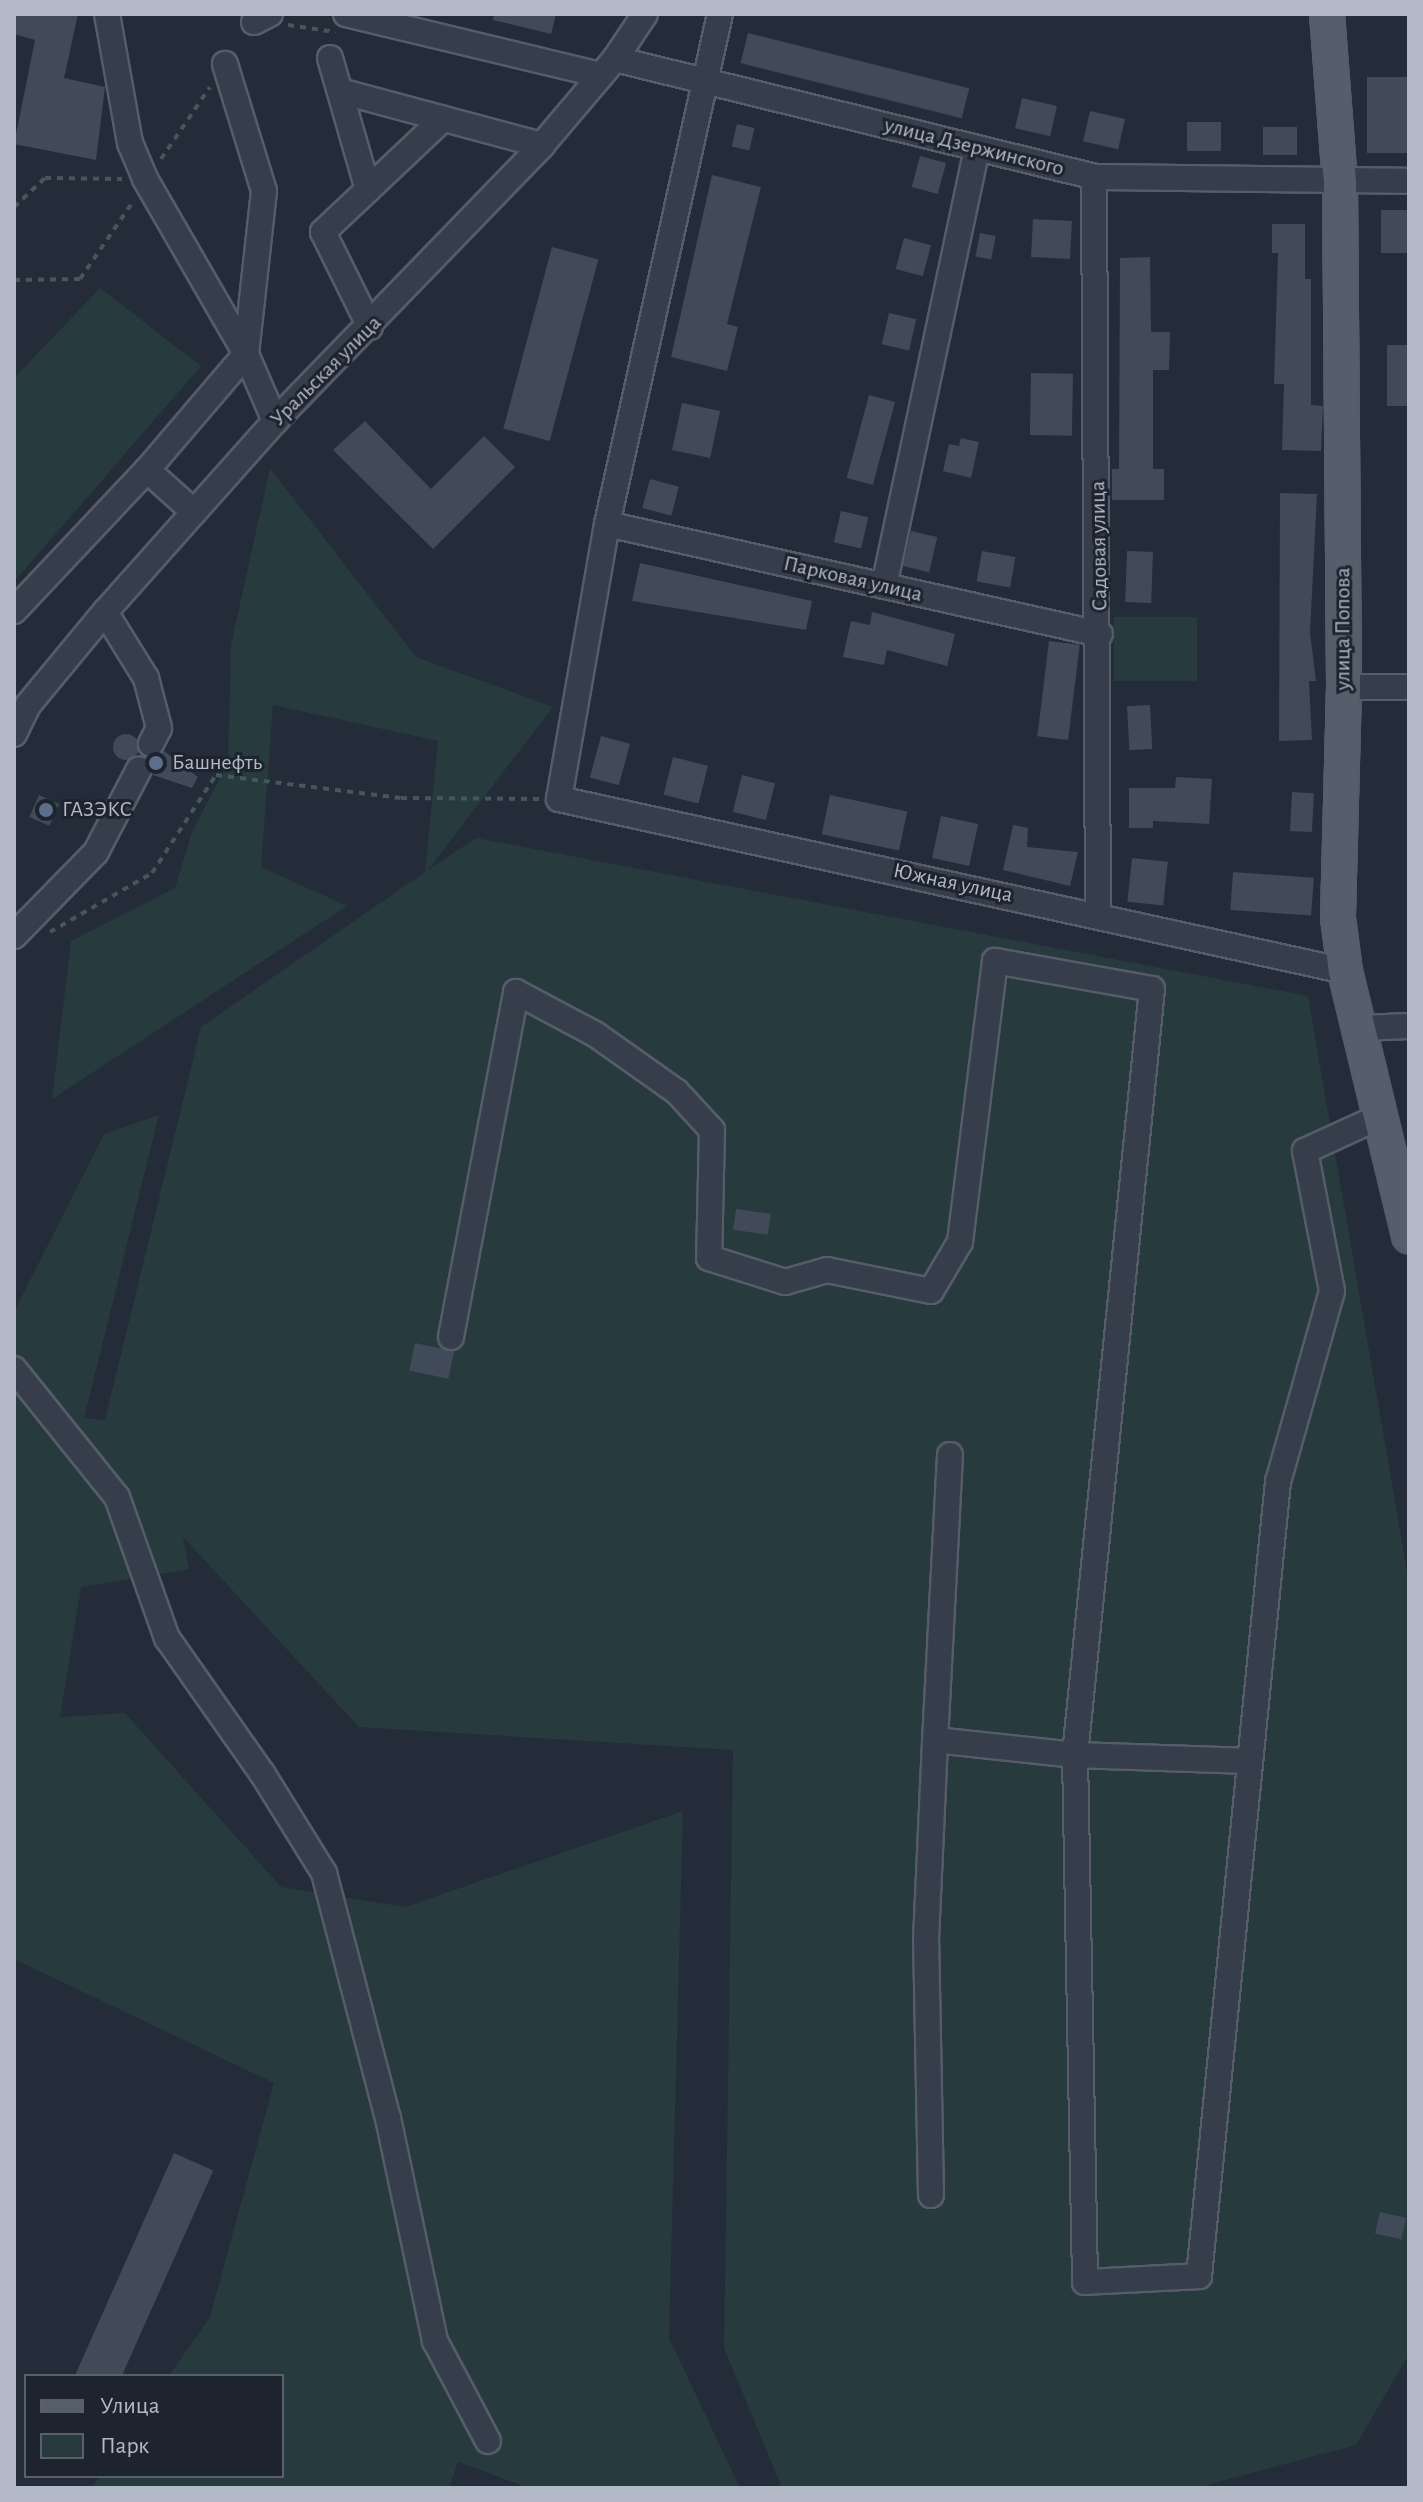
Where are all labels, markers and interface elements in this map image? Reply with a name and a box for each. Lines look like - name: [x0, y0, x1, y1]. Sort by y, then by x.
- street label: улица Дзержинского: [882, 112, 1066, 182]
- street label: Уральская улица: [265, 310, 387, 432]
- street label: Садовая улица: [1085, 481, 1113, 611]
- street label: Парковая улица: [781, 550, 925, 608]
- street label: улица Попова: [1330, 568, 1356, 690]
- place label: Башнефть: [172, 750, 262, 776]
- marker: Башнефть: [147, 754, 165, 772]
- place label: ГАЗЭКС: [62, 797, 132, 823]
- marker: ГАЗЭКС: [37, 801, 55, 819]
- street label: Южная улица: [891, 857, 1015, 909]
- legend: [24, 2374, 284, 2478]
- text: Улица: [100, 2394, 160, 2418]
- text: Парк: [100, 2434, 149, 2458]

